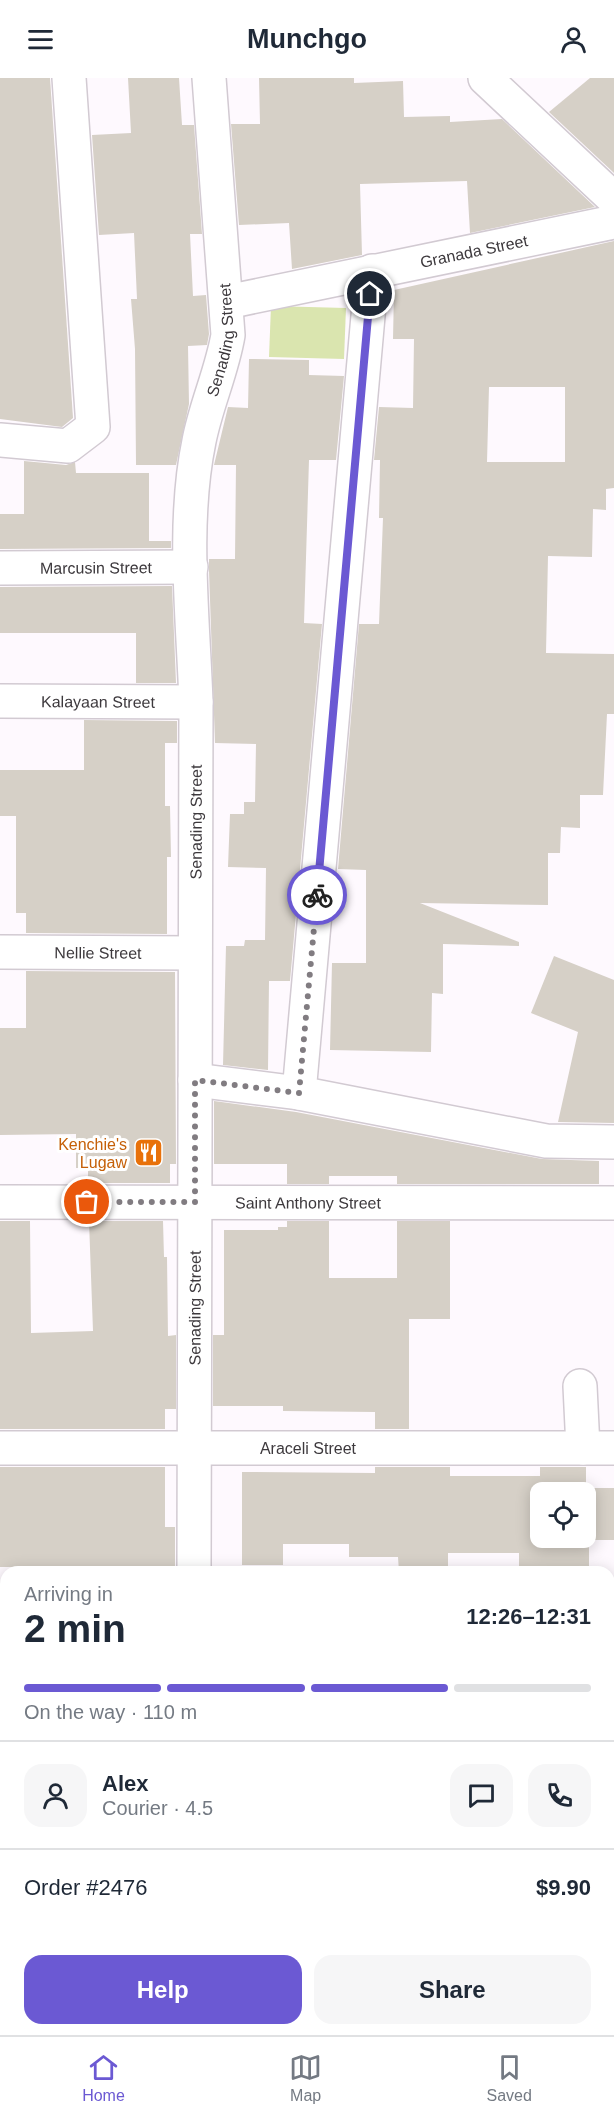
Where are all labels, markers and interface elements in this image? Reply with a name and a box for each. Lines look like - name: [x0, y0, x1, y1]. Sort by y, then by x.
- icon: menu: [24, 23, 57, 56]
- icon: person: [557, 23, 590, 56]
- text: Munchgo: [247, 24, 367, 54]
- street label: Granada Street: [418, 231, 530, 270]
- pin: [344, 268, 395, 319]
- icon: home: [353, 277, 386, 310]
- street label: Senading Street: [203, 282, 237, 398]
- street label: Marcusin Street: [40, 559, 153, 576]
- street label: Kalayaan Street: [41, 693, 156, 710]
- street label: Senading Street: [187, 764, 204, 879]
- courier: [287, 865, 347, 925]
- icon: bike: [301, 879, 334, 912]
- street label: Nellie Street: [54, 944, 142, 961]
- place label: Kenchie's Lugaw: [58, 1136, 127, 1171]
- restaurant icon: Kenchie's Lugaw: [132, 1137, 164, 1169]
- pin: [61, 1176, 112, 1227]
- icon: bag: [70, 1185, 103, 1218]
- street label: Saint Anthony Street: [235, 1194, 382, 1211]
- street label: Senading Street: [186, 1250, 203, 1365]
- street label: Araceli Street: [260, 1440, 357, 1457]
- map controls: [530, 1482, 596, 1548]
- button: locate: [530, 1482, 596, 1548]
- text: Arriving in: [24, 1583, 113, 1605]
- text: 12:26–12:31: [466, 1604, 591, 1629]
- text: 2 min: [24, 1607, 126, 1650]
- text: On the way · 110 m: [24, 1701, 197, 1723]
- button: person: [24, 1764, 87, 1827]
- button: chat: [450, 1764, 513, 1827]
- button: phone: [528, 1764, 591, 1827]
- text: Alex: [102, 1771, 148, 1796]
- text: Courier · 4.5: [102, 1797, 213, 1819]
- text: Order #2476: [24, 1875, 148, 1900]
- text: $9.90: [536, 1875, 591, 1900]
- button: Help: [24, 1955, 302, 2024]
- button: Share: [314, 1955, 591, 2024]
- tab: Home: [82, 2051, 125, 2105]
- tab: Map: [289, 2051, 322, 2105]
- tab: Saved: [486, 2051, 532, 2105]

